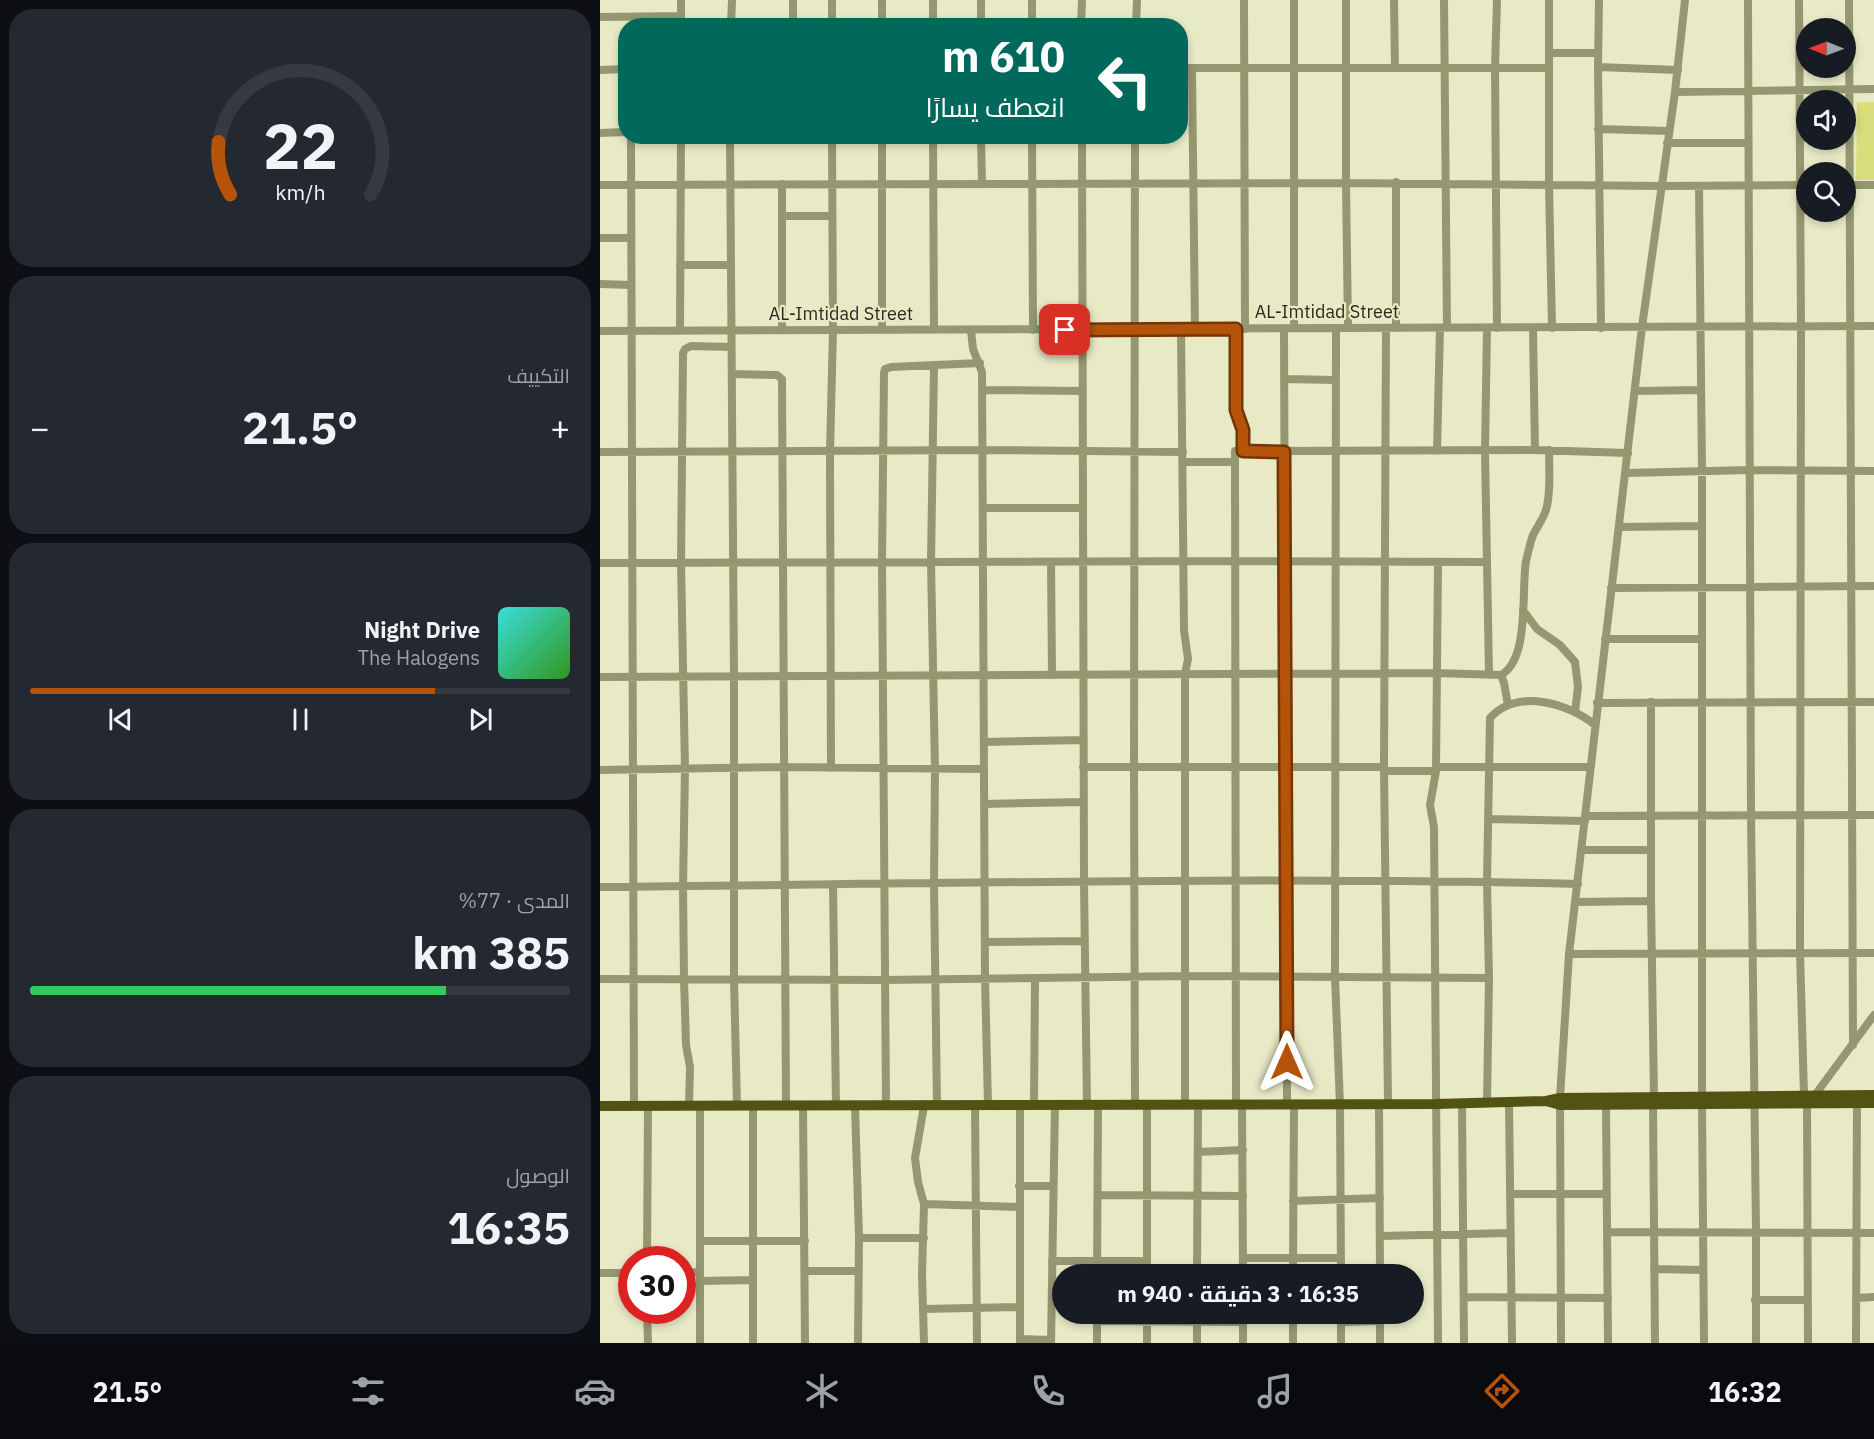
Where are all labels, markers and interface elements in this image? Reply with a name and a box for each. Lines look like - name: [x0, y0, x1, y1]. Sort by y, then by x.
- north arrow: [1796, 18, 1856, 78]
- map controls: [1796, 18, 1856, 222]
- text: 610 m: [942, 29, 1065, 84]
- icon: left: [1086, 42, 1164, 120]
- text: انعطف يسارًا: [926, 89, 1065, 124]
- button: sound: [1796, 90, 1856, 150]
- text: 22: [263, 105, 337, 186]
- button: search: [1796, 162, 1856, 222]
- text: km/h: [275, 178, 325, 206]
- street label: AL-Imtidad Street: [1255, 300, 1399, 323]
- street label: AL-Imtidad Street: [769, 302, 913, 325]
- pin: [1039, 304, 1090, 355]
- icon: arrive: [1048, 313, 1081, 346]
- text: التكييف: [507, 362, 570, 389]
- text: 21.5°: [242, 398, 358, 456]
- text: −: [30, 406, 50, 449]
- text: +: [550, 406, 570, 449]
- text: Night Drive: [364, 615, 480, 644]
- text: The Halogens: [358, 644, 480, 671]
- icon: previous: [104, 703, 137, 736]
- icon: pause: [284, 703, 317, 736]
- icon: next: [464, 703, 497, 736]
- text: المدى · 77%: [458, 887, 570, 914]
- text: 385 km: [412, 923, 570, 981]
- position arrow: [1255, 1030, 1319, 1094]
- text: الوصول: [506, 1162, 570, 1189]
- text: 16:35: [447, 1198, 570, 1256]
- speed limit sign: 30: [618, 1246, 696, 1324]
- text: 16:35 · 3 دقيقة · 940 m: [1117, 1279, 1359, 1308]
- icon: filters: [347, 1370, 389, 1412]
- icon: car: [574, 1370, 616, 1412]
- icon: climate: [801, 1370, 843, 1412]
- icon: phone: [1027, 1370, 1069, 1412]
- icon: music: [1254, 1370, 1296, 1412]
- icon: directions: [1481, 1370, 1523, 1412]
- text: 21.5°: [93, 1374, 162, 1409]
- text: 16:32: [1708, 1374, 1782, 1409]

